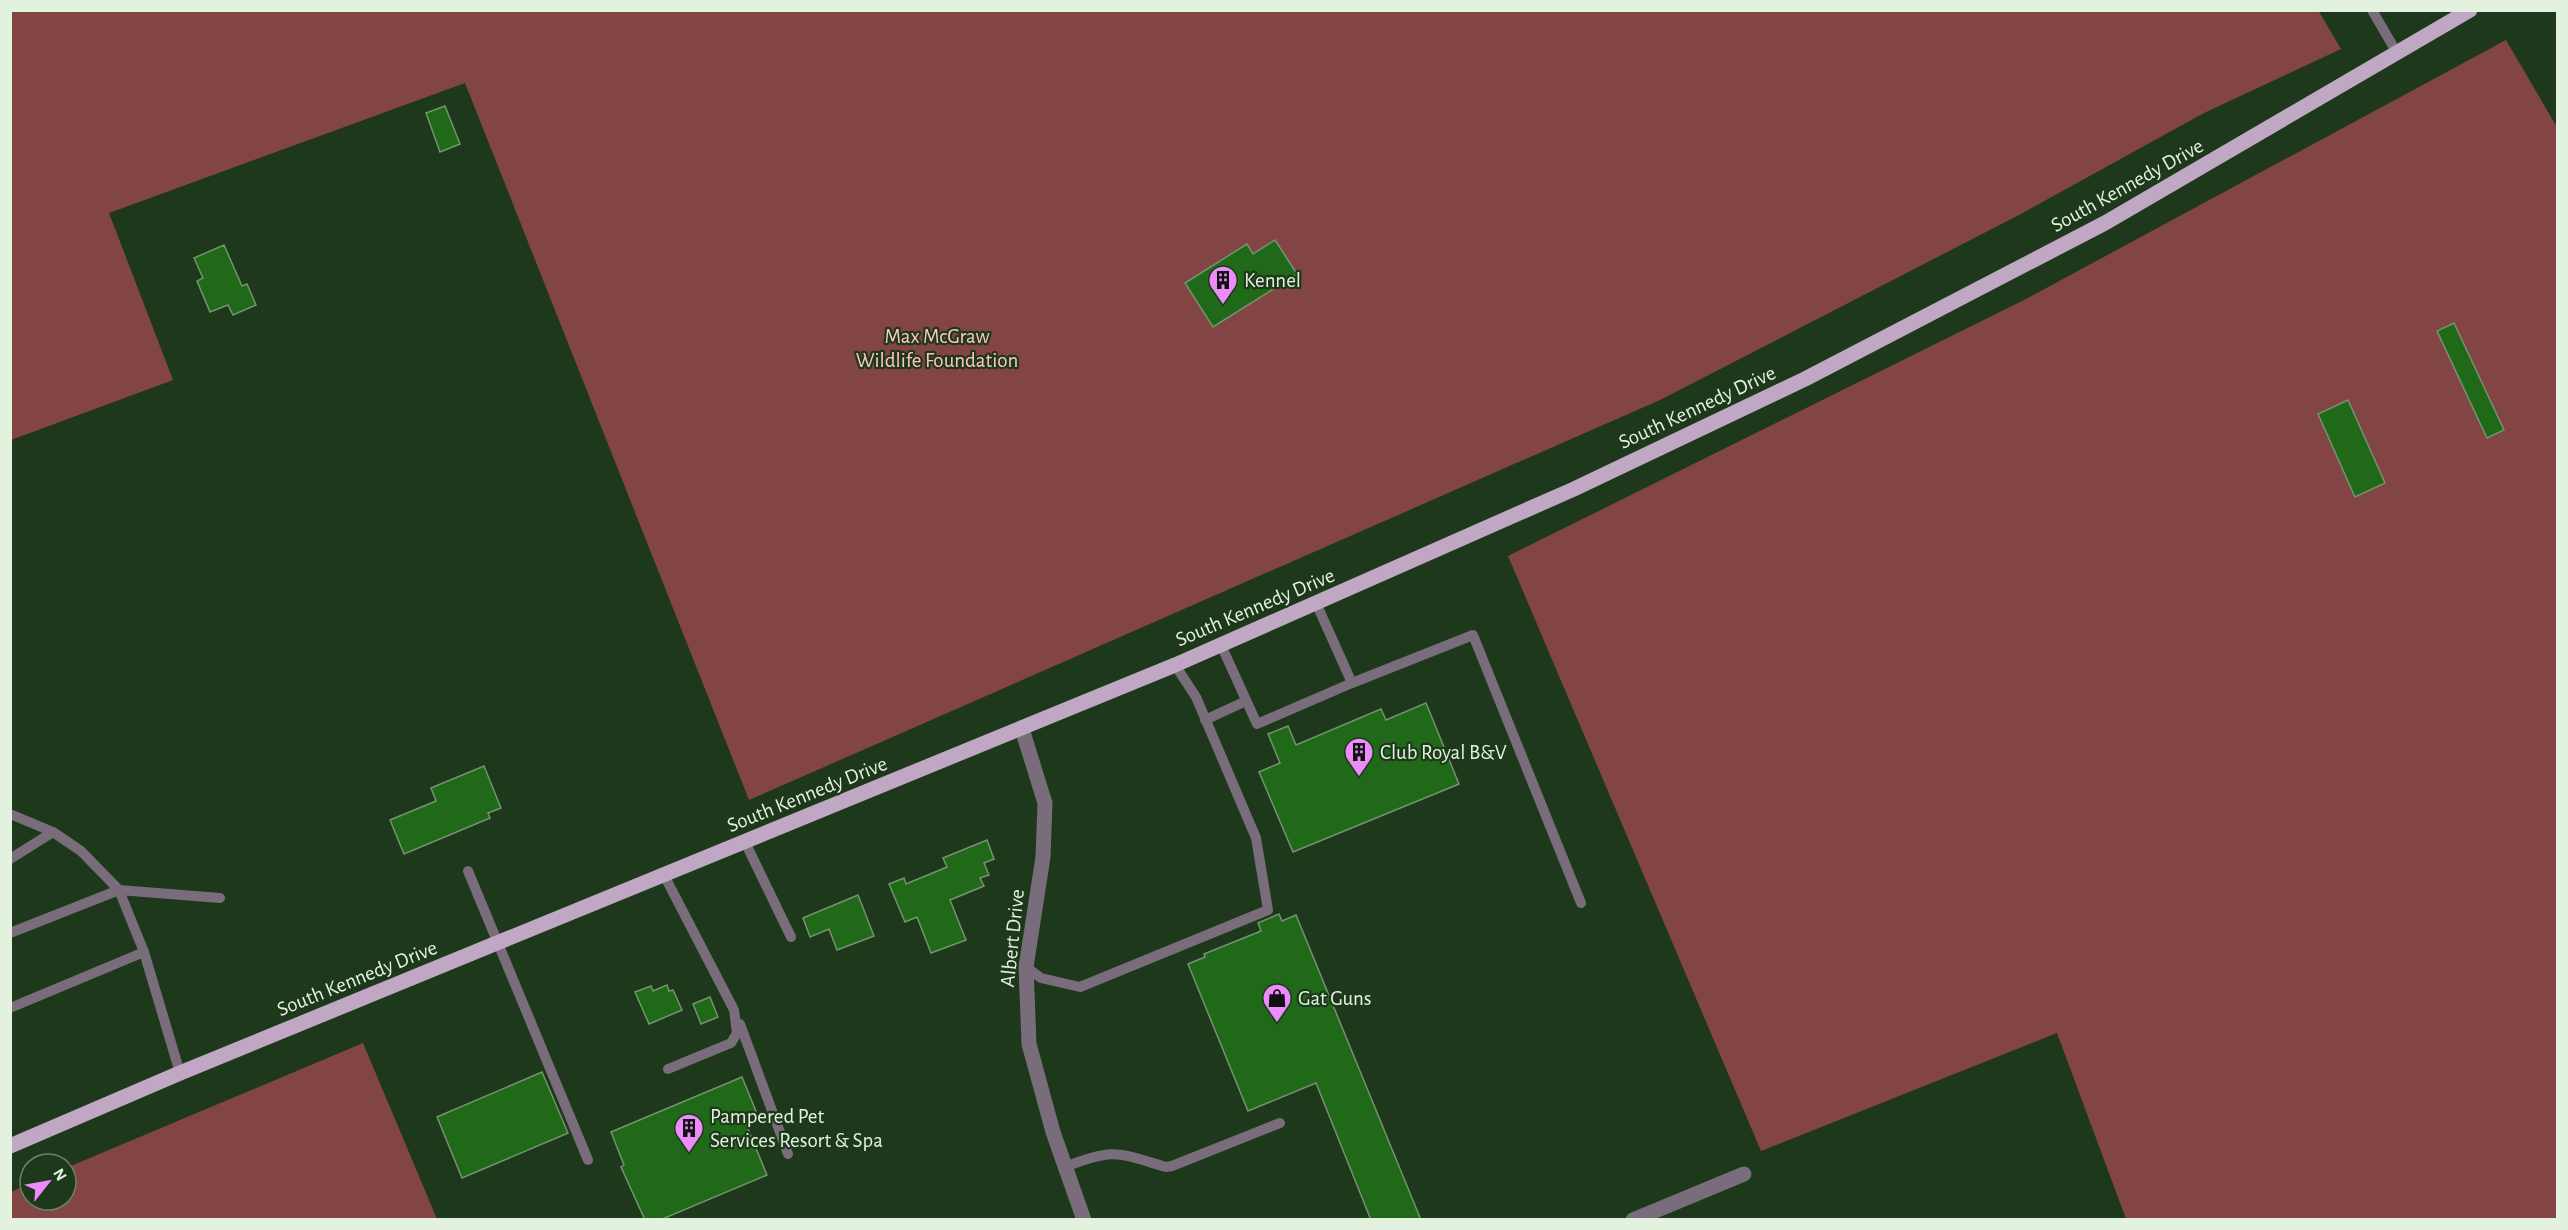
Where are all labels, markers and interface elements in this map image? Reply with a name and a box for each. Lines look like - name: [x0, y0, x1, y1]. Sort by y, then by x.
- street label: South Kennedy Drive: [2048, 135, 2207, 236]
- building icon: Kennel: [1207, 264, 1239, 306]
- place label: Kennel: [1244, 270, 1301, 291]
- park label: Max McGraw Wildlife Foundation: [856, 326, 1018, 371]
- street label: South Kennedy Drive: [1616, 362, 1779, 453]
- street label: South Kennedy Drive: [1173, 565, 1338, 650]
- building icon: Club Royal B&V: [1343, 736, 1375, 778]
- place label: Club Royal B&V: [1380, 742, 1507, 763]
- street label: South Kennedy Drive: [724, 753, 890, 836]
- street label: Albert Drive: [997, 888, 1028, 988]
- street label: South Kennedy Drive: [274, 937, 440, 1020]
- shop icon: Gat Guns: [1261, 982, 1293, 1024]
- place label: Gat Guns: [1298, 988, 1372, 1009]
- place label: Pampered Pet Services Resort & Spa: [710, 1106, 883, 1151]
- building icon: Pampered Pet Services Resort & Spa: [673, 1112, 705, 1154]
- north arrow: [18, 1152, 78, 1212]
- text: N: [50, 1166, 70, 1184]

